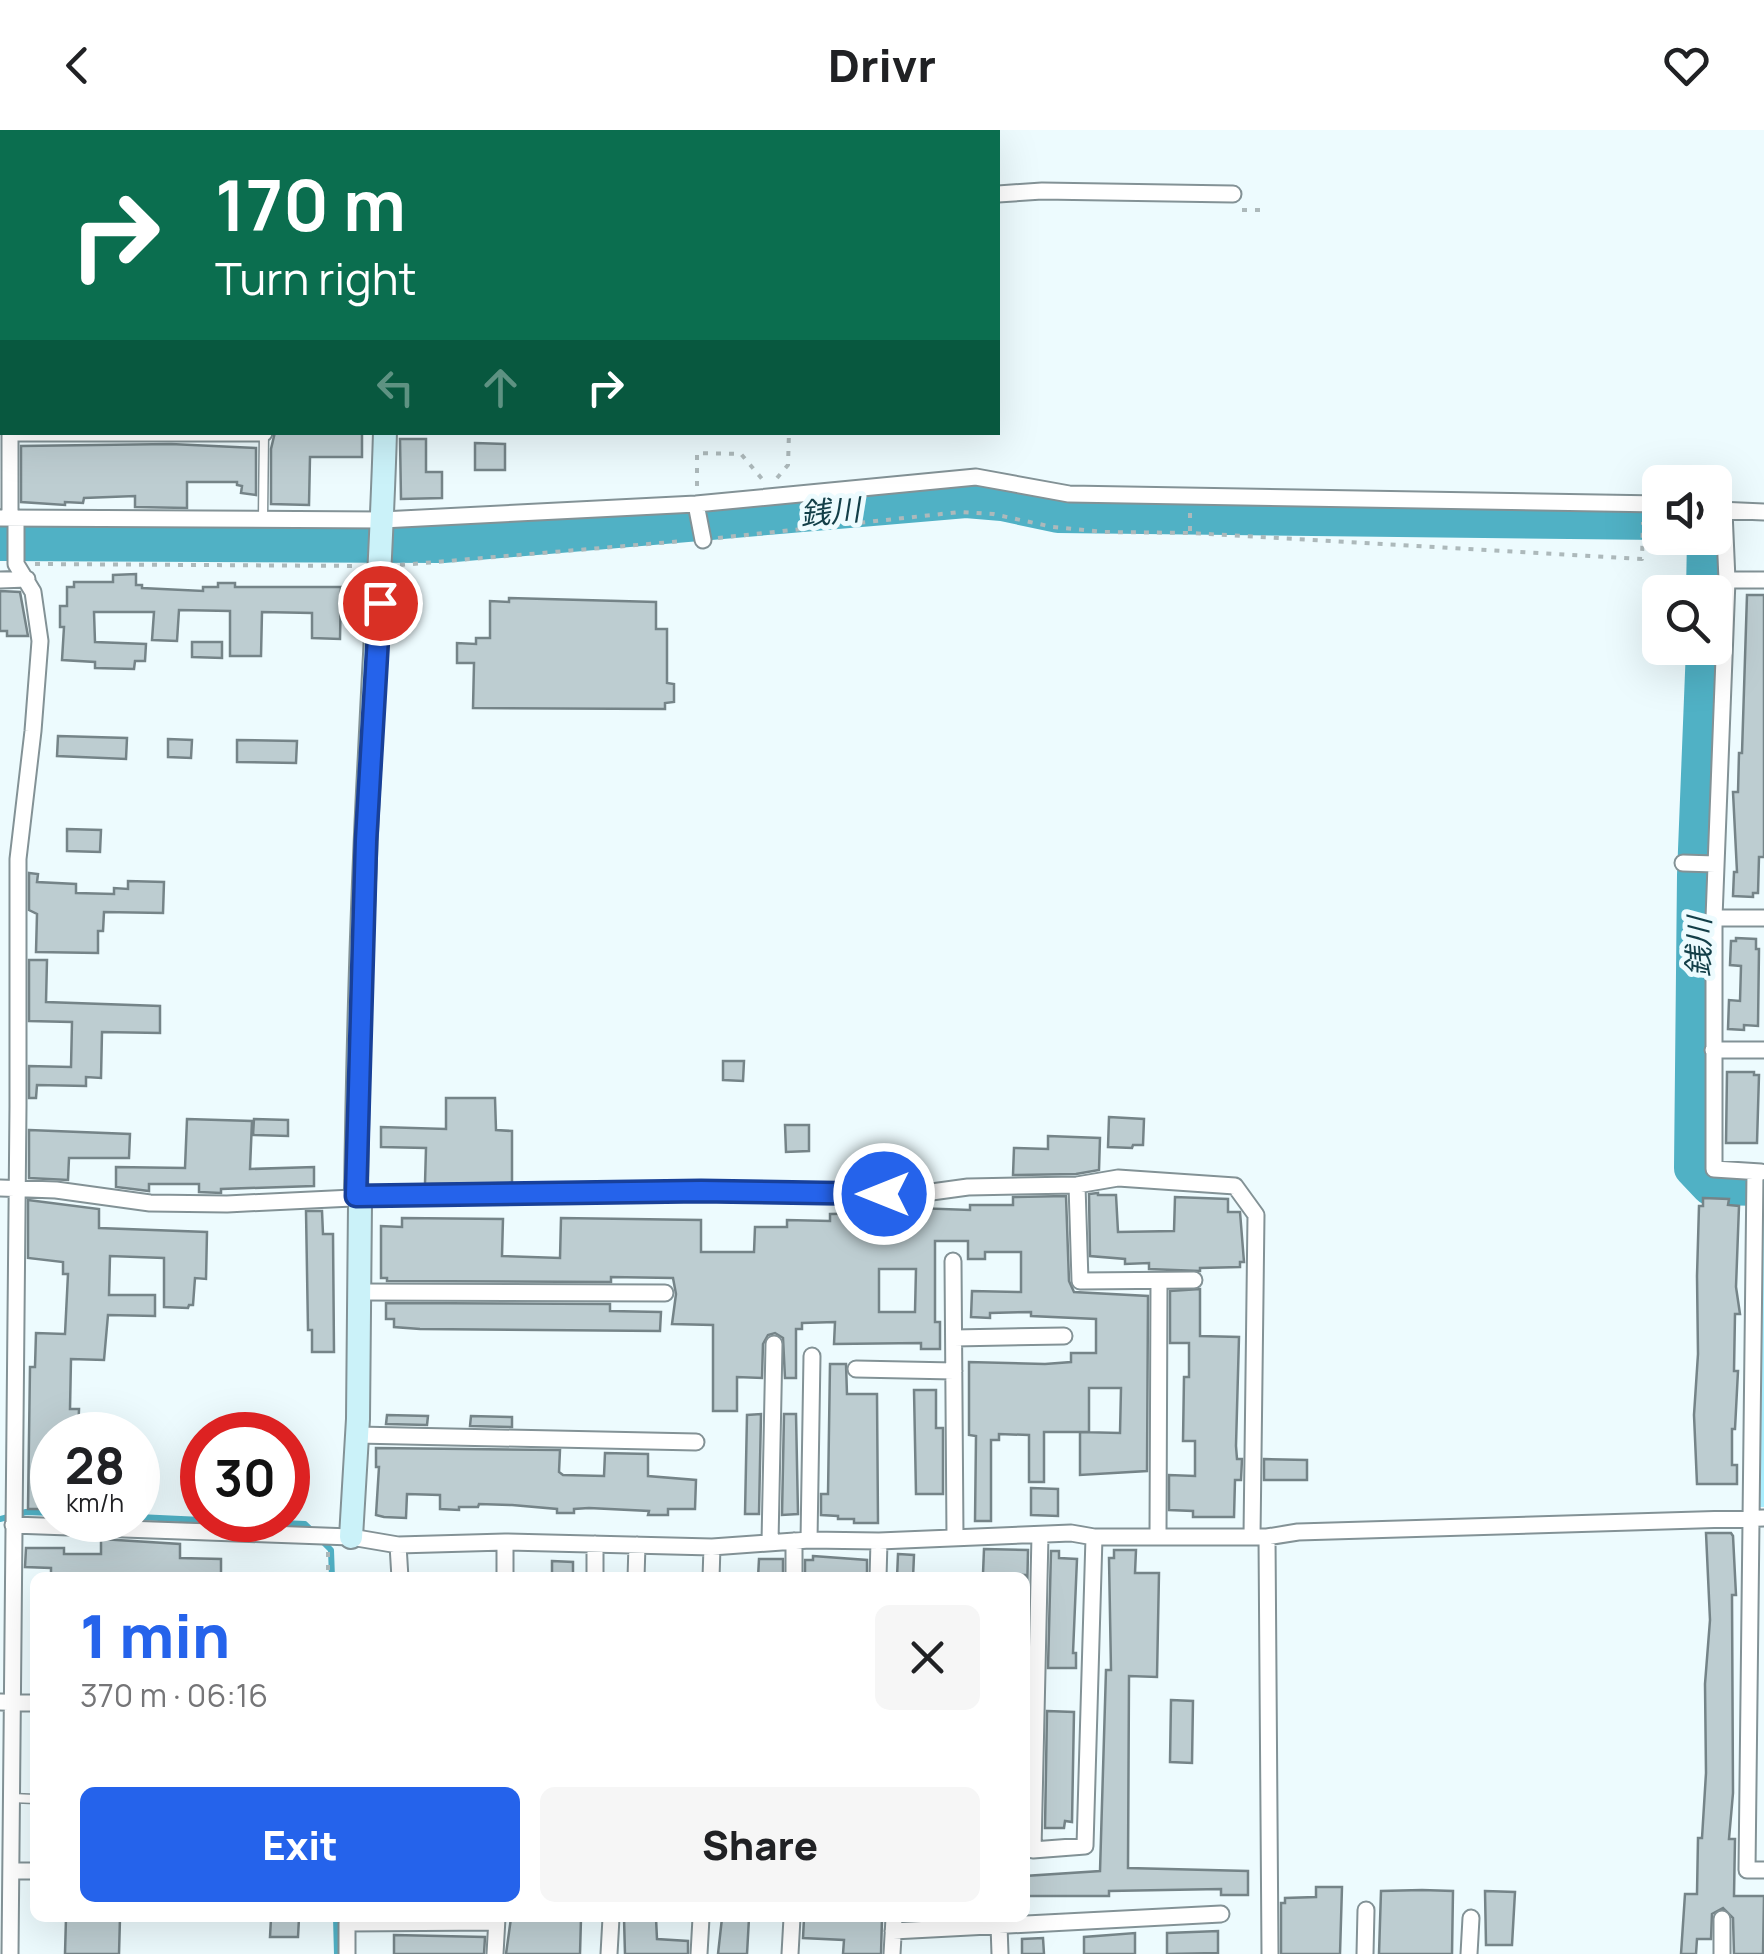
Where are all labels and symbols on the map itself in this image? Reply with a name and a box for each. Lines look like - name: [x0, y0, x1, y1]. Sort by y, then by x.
- water label: 銭川: [798, 488, 865, 534]
- pin: [338, 561, 423, 646]
- water label: 銭川: [1677, 914, 1719, 977]
- position arrow: [832, 1142, 936, 1246]
- speed limit sign: 30: [180, 1412, 310, 1542]

